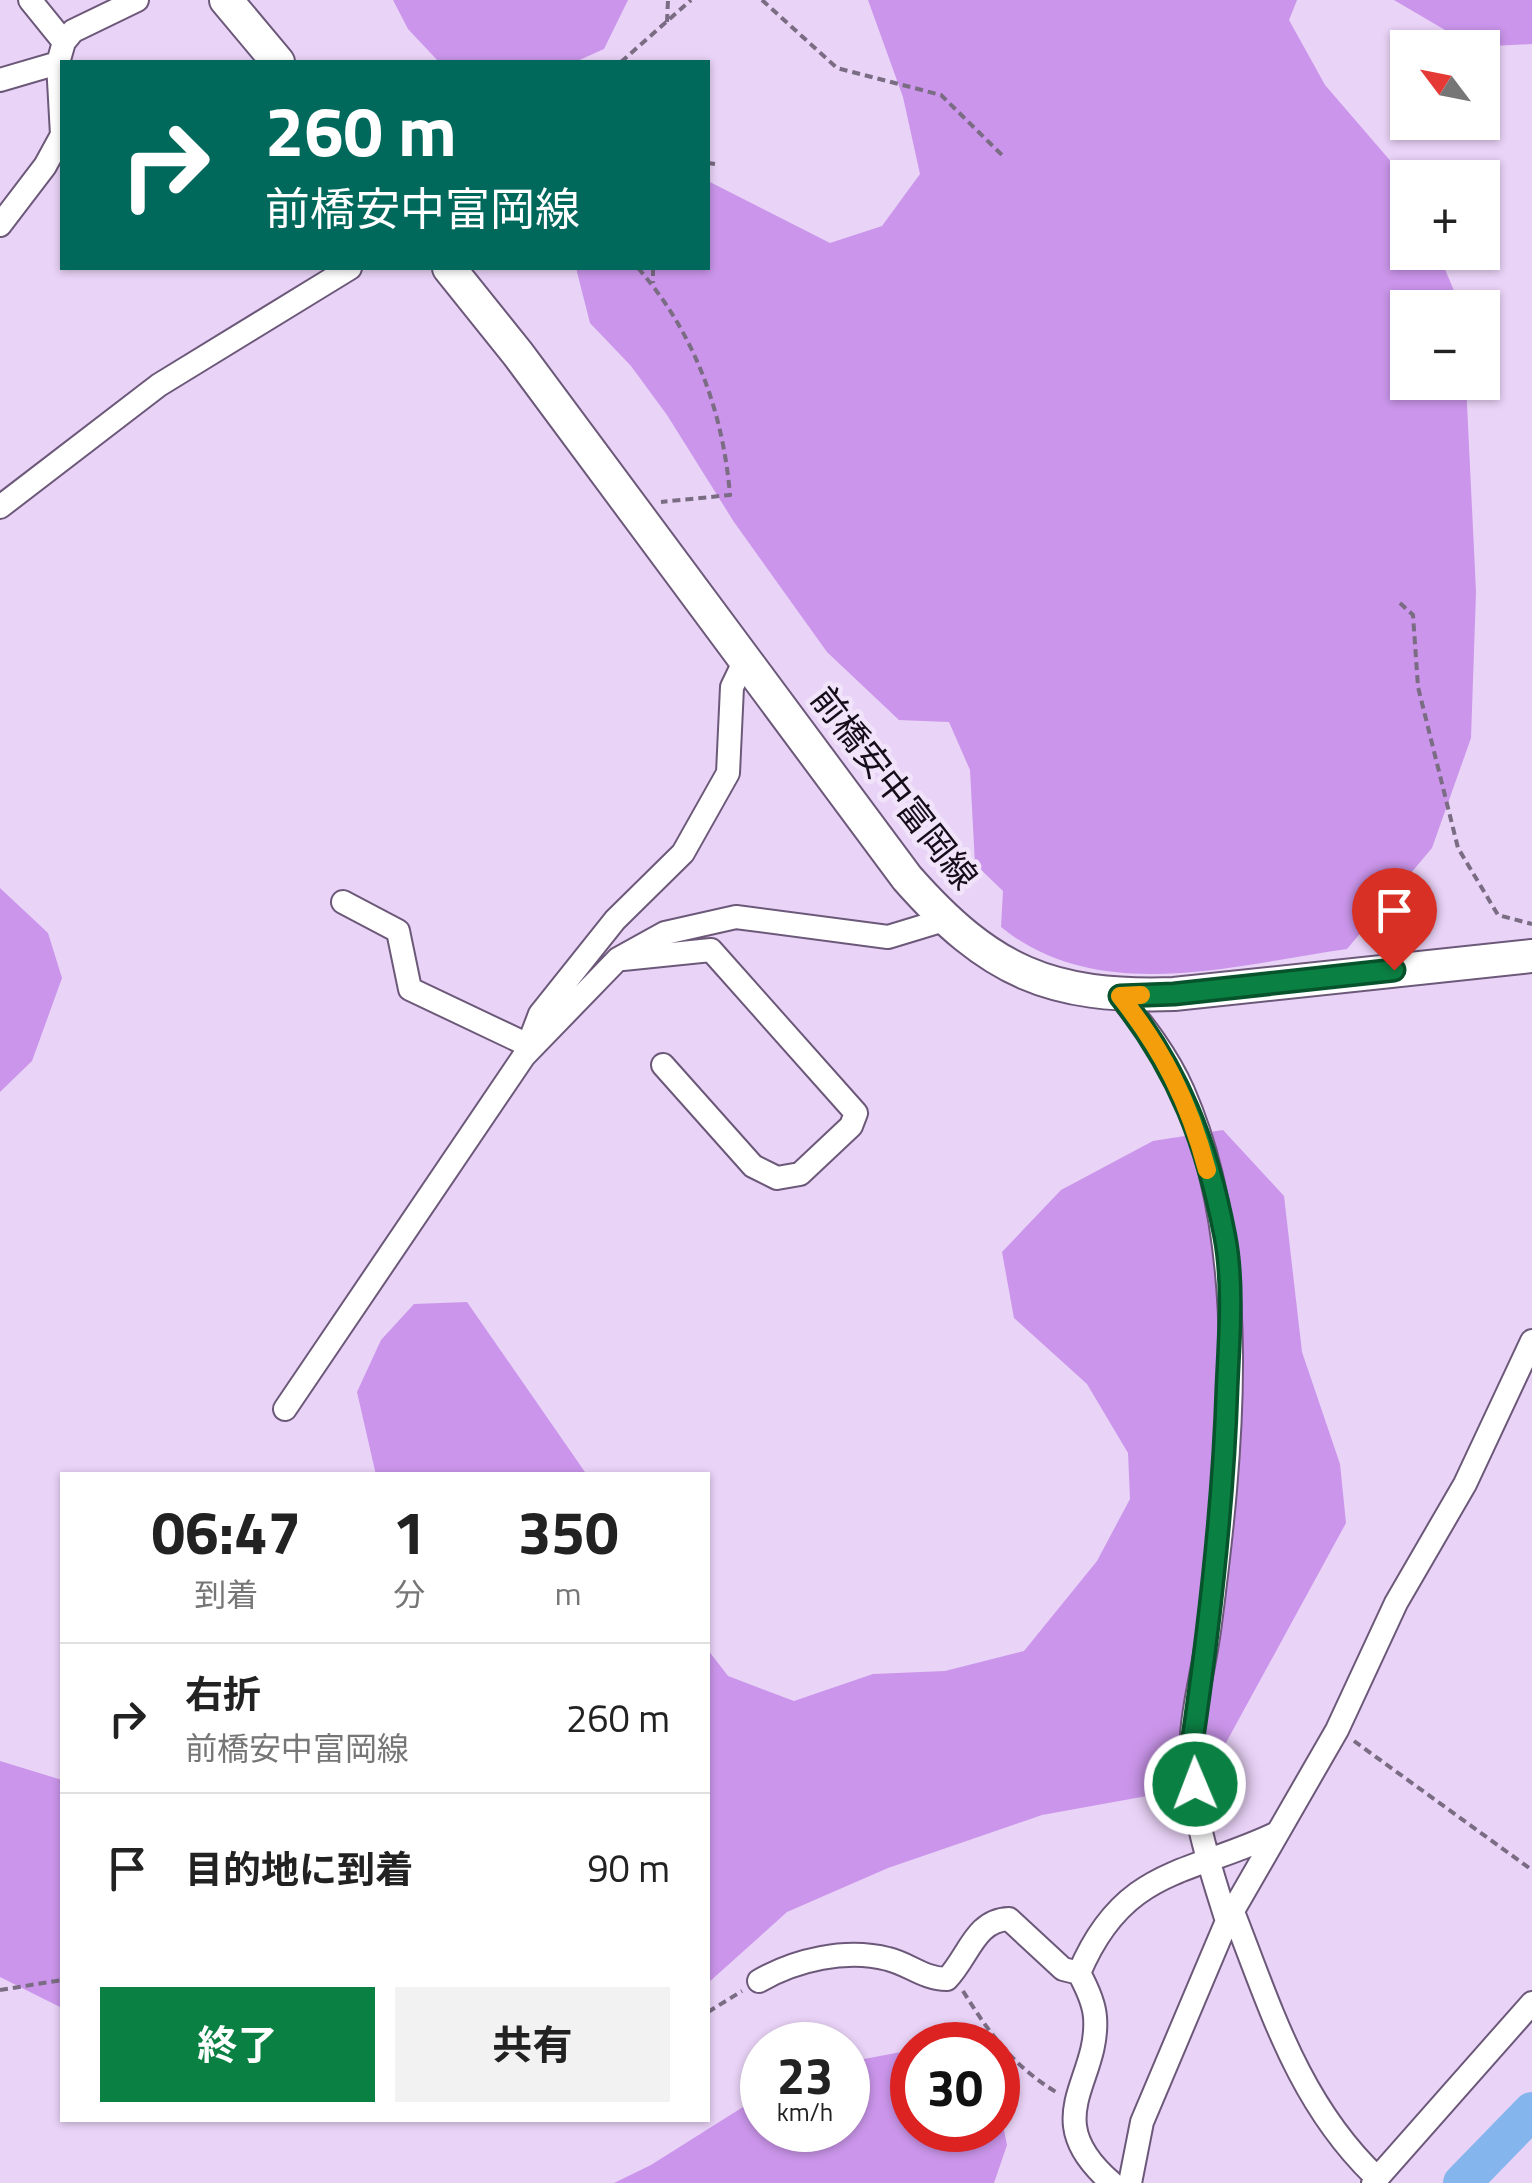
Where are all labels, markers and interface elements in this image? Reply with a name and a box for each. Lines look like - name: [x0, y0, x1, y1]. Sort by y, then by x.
- north arrow: [1390, 30, 1500, 140]
- map controls: [1390, 30, 1500, 400]
- text: 260 m: [265, 77, 457, 183]
- icon: right: [100, 100, 230, 230]
- button: +: [1390, 160, 1500, 270]
- text: 前橋安中富岡線: [265, 174, 580, 242]
- button: −: [1390, 290, 1500, 400]
- street label: 前橋安中富岡線: [798, 674, 991, 901]
- pin: [1352, 868, 1437, 971]
- icon: arrive: [1367, 883, 1422, 938]
- text: 06:47: [151, 1486, 301, 1577]
- text: 1: [393, 1486, 426, 1577]
- text: 350: [518, 1486, 619, 1577]
- text: m: [555, 1569, 582, 1617]
- text: 到着: [194, 1570, 258, 1618]
- text: 分: [393, 1570, 425, 1618]
- text: 右折: [185, 1665, 261, 1723]
- text: 260 m: [566, 1689, 670, 1747]
- icon: right: [100, 1691, 155, 1746]
- text: 前橋安中富岡線: [185, 1724, 409, 1772]
- position arrow: [1143, 1732, 1247, 1836]
- text: 90 m: [587, 1839, 670, 1897]
- text: 目的地に到着: [185, 1840, 413, 1898]
- icon: arrive: [100, 1841, 155, 1896]
- button: 終了: [100, 1987, 375, 2102]
- button: 共有: [395, 1987, 670, 2102]
- speed limit sign: 30: [890, 2022, 1020, 2152]
- text: 23: [777, 2037, 833, 2113]
- text: km/h: [777, 2093, 833, 2131]

